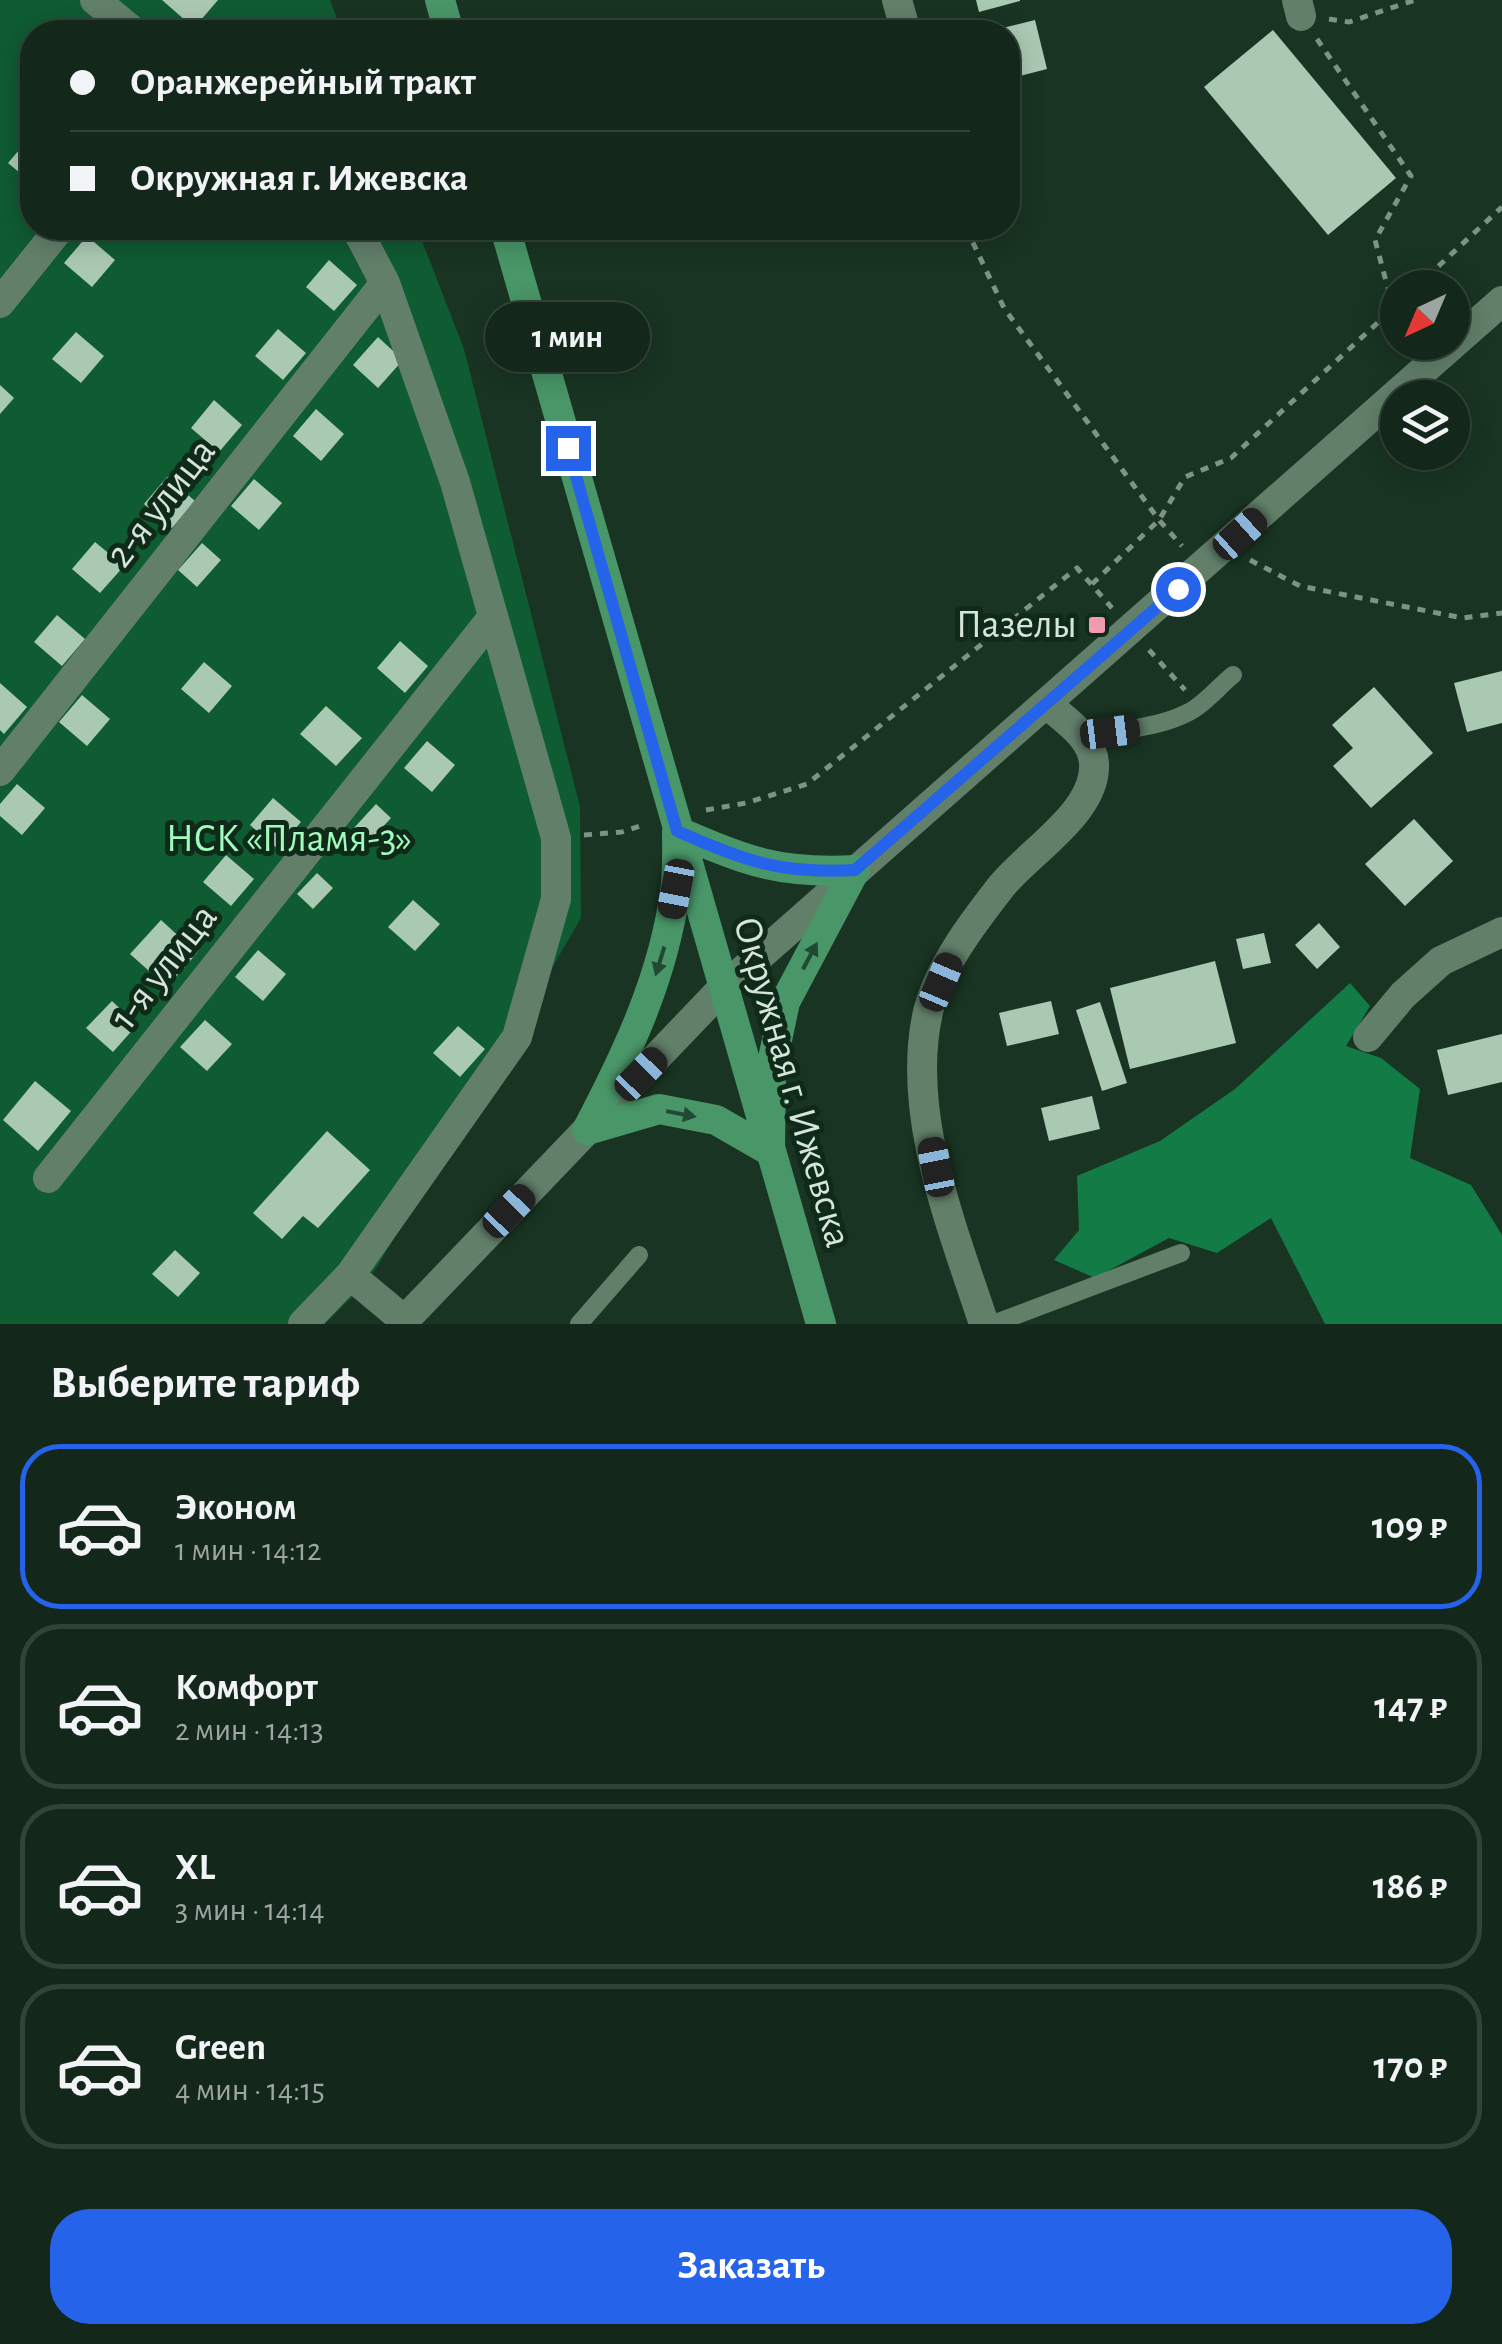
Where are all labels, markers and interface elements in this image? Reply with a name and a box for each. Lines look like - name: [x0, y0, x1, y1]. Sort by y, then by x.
- text: Оранжерейный тракт: [130, 64, 476, 102]
- text: Окружная г. Ижевска: [130, 160, 468, 198]
- north arrow: [1380, 270, 1470, 360]
- map controls: [1380, 270, 1470, 470]
- callout: 1 мин: [486, 303, 650, 373]
- text: 1 мин: [532, 321, 603, 353]
- button: layers: [1380, 380, 1470, 470]
- route end: [546, 426, 591, 471]
- street label: 2-я улица: [99, 431, 223, 575]
- car: [1208, 503, 1272, 565]
- route start: [1156, 567, 1201, 612]
- place label: Пазелы: [956, 605, 1077, 645]
- marker: Пазелы: [1086, 614, 1108, 636]
- car: [1078, 713, 1142, 751]
- park label: НСК «Пламя-3»: [166, 819, 412, 859]
- car: [656, 857, 696, 921]
- street label: 1-я улица: [103, 897, 225, 1037]
- street label: Окружная г. Ижевска: [726, 912, 858, 1252]
- one-way arrow: [801, 941, 818, 970]
- one-way arrow: [652, 947, 667, 977]
- car: [915, 949, 967, 1015]
- car: [609, 1042, 673, 1106]
- one-way arrow: [666, 1106, 697, 1122]
- car: [916, 1135, 956, 1199]
- car: [477, 1179, 541, 1243]
- text: Выберите тариф: [50, 1361, 360, 1406]
- icon: car: [55, 1482, 145, 1572]
- text: Эконом: [175, 1489, 297, 1527]
- text: 109 ₽: [1372, 1508, 1447, 1546]
- text: 1 мин · 14:12: [175, 1534, 322, 1566]
- icon: car: [55, 1662, 145, 1752]
- text: Комфорт: [175, 1669, 318, 1707]
- text: 147 ₽: [1374, 1688, 1447, 1726]
- text: 2 мин · 14:13: [175, 1714, 324, 1746]
- icon: car: [55, 1842, 145, 1932]
- text: XL: [175, 1849, 215, 1887]
- text: 186 ₽: [1373, 1868, 1447, 1906]
- text: 3 мин · 14:14: [175, 1894, 325, 1926]
- icon: car: [55, 2022, 145, 2112]
- text: Green: [175, 2029, 266, 2067]
- text: 170 ₽: [1374, 2048, 1447, 2086]
- text: 4 мин · 14:15: [175, 2074, 325, 2106]
- button: Заказать: [50, 2209, 1452, 2324]

